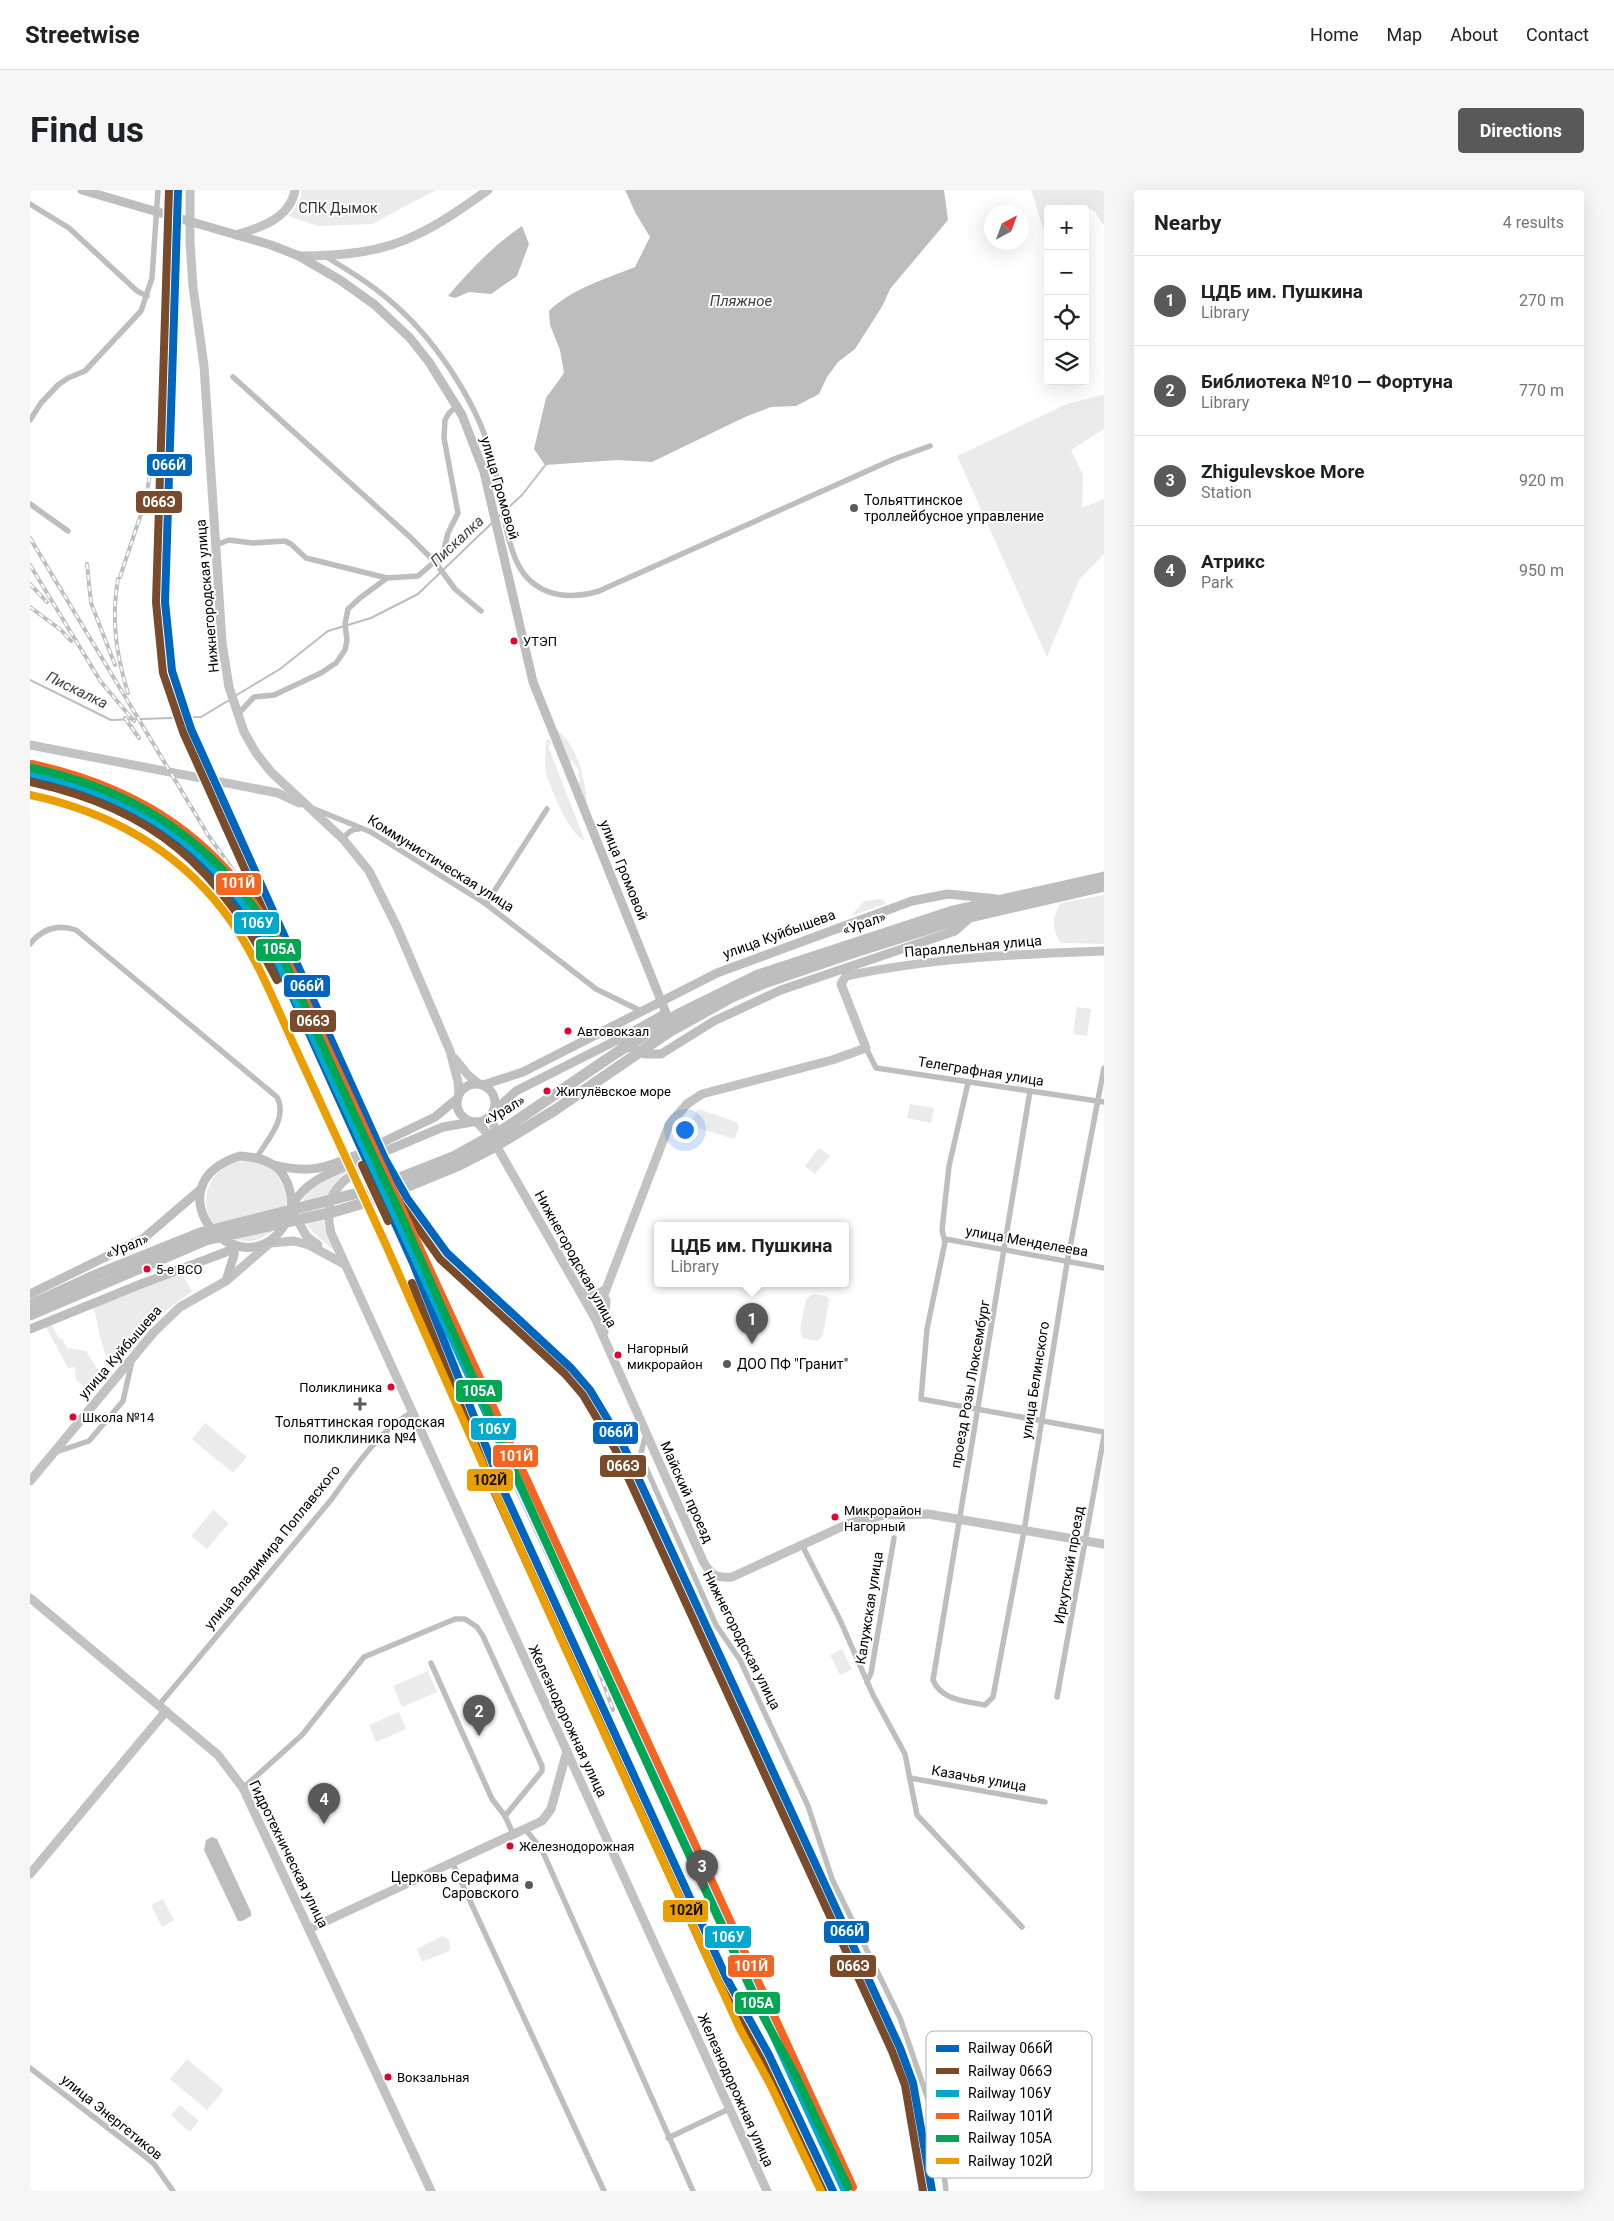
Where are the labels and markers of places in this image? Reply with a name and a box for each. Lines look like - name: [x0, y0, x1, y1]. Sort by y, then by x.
- place label: Тольяттинское троллейбусное управление: [864, 492, 1044, 524]
- marker: Тольяттинское троллейбусное управление: [848, 502, 860, 514]
- place label: УТЭП: [523, 634, 557, 649]
- marker: УТЭП: [509, 636, 519, 646]
- place label: Автовокзал: [577, 1024, 649, 1039]
- marker: Автовокзал: [563, 1026, 573, 1036]
- place label: Жигулёвское море: [556, 1084, 671, 1099]
- marker: Жигулёвское море: [542, 1086, 552, 1096]
- place label: 5-е ВСО: [156, 1262, 203, 1277]
- marker: 5-е ВСО: [142, 1264, 152, 1274]
- pin: 1: [736, 1303, 768, 1344]
- place label: Нагорный микрорайон: [627, 1341, 703, 1372]
- marker: Нагорный микрорайон: [613, 1350, 623, 1360]
- place label: ДОО ПФ "Гранит": [737, 1356, 848, 1372]
- marker: ДОО ПФ "Гранит": [721, 1358, 733, 1370]
- place label: Поликлиника: [299, 1380, 382, 1395]
- marker: Поликлиника: [386, 1382, 396, 1392]
- marker: Тольяттинская городская поликлиника №4: [353, 1397, 367, 1411]
- place label: Школа №14: [82, 1410, 155, 1425]
- marker: Школа №14: [68, 1412, 78, 1422]
- place label: Тольяттинская городская поликлиника №4: [275, 1414, 445, 1446]
- place label: Микрорайон Нагорный: [844, 1503, 921, 1534]
- marker: Микрорайон Нагорный: [830, 1512, 840, 1522]
- pin: 2: [463, 1695, 495, 1736]
- pin: 4: [308, 1783, 340, 1824]
- place label: Железнодорожная: [519, 1839, 635, 1854]
- marker: Железнодорожная: [505, 1841, 515, 1851]
- pin: 3: [686, 1850, 718, 1891]
- place label: Церковь Серафима Саровского: [391, 1869, 519, 1901]
- marker: Церковь Серафима Саровского: [523, 1879, 535, 1891]
- place label: Вокзальная: [397, 2070, 470, 2085]
- marker: Вокзальная: [383, 2072, 393, 2082]

